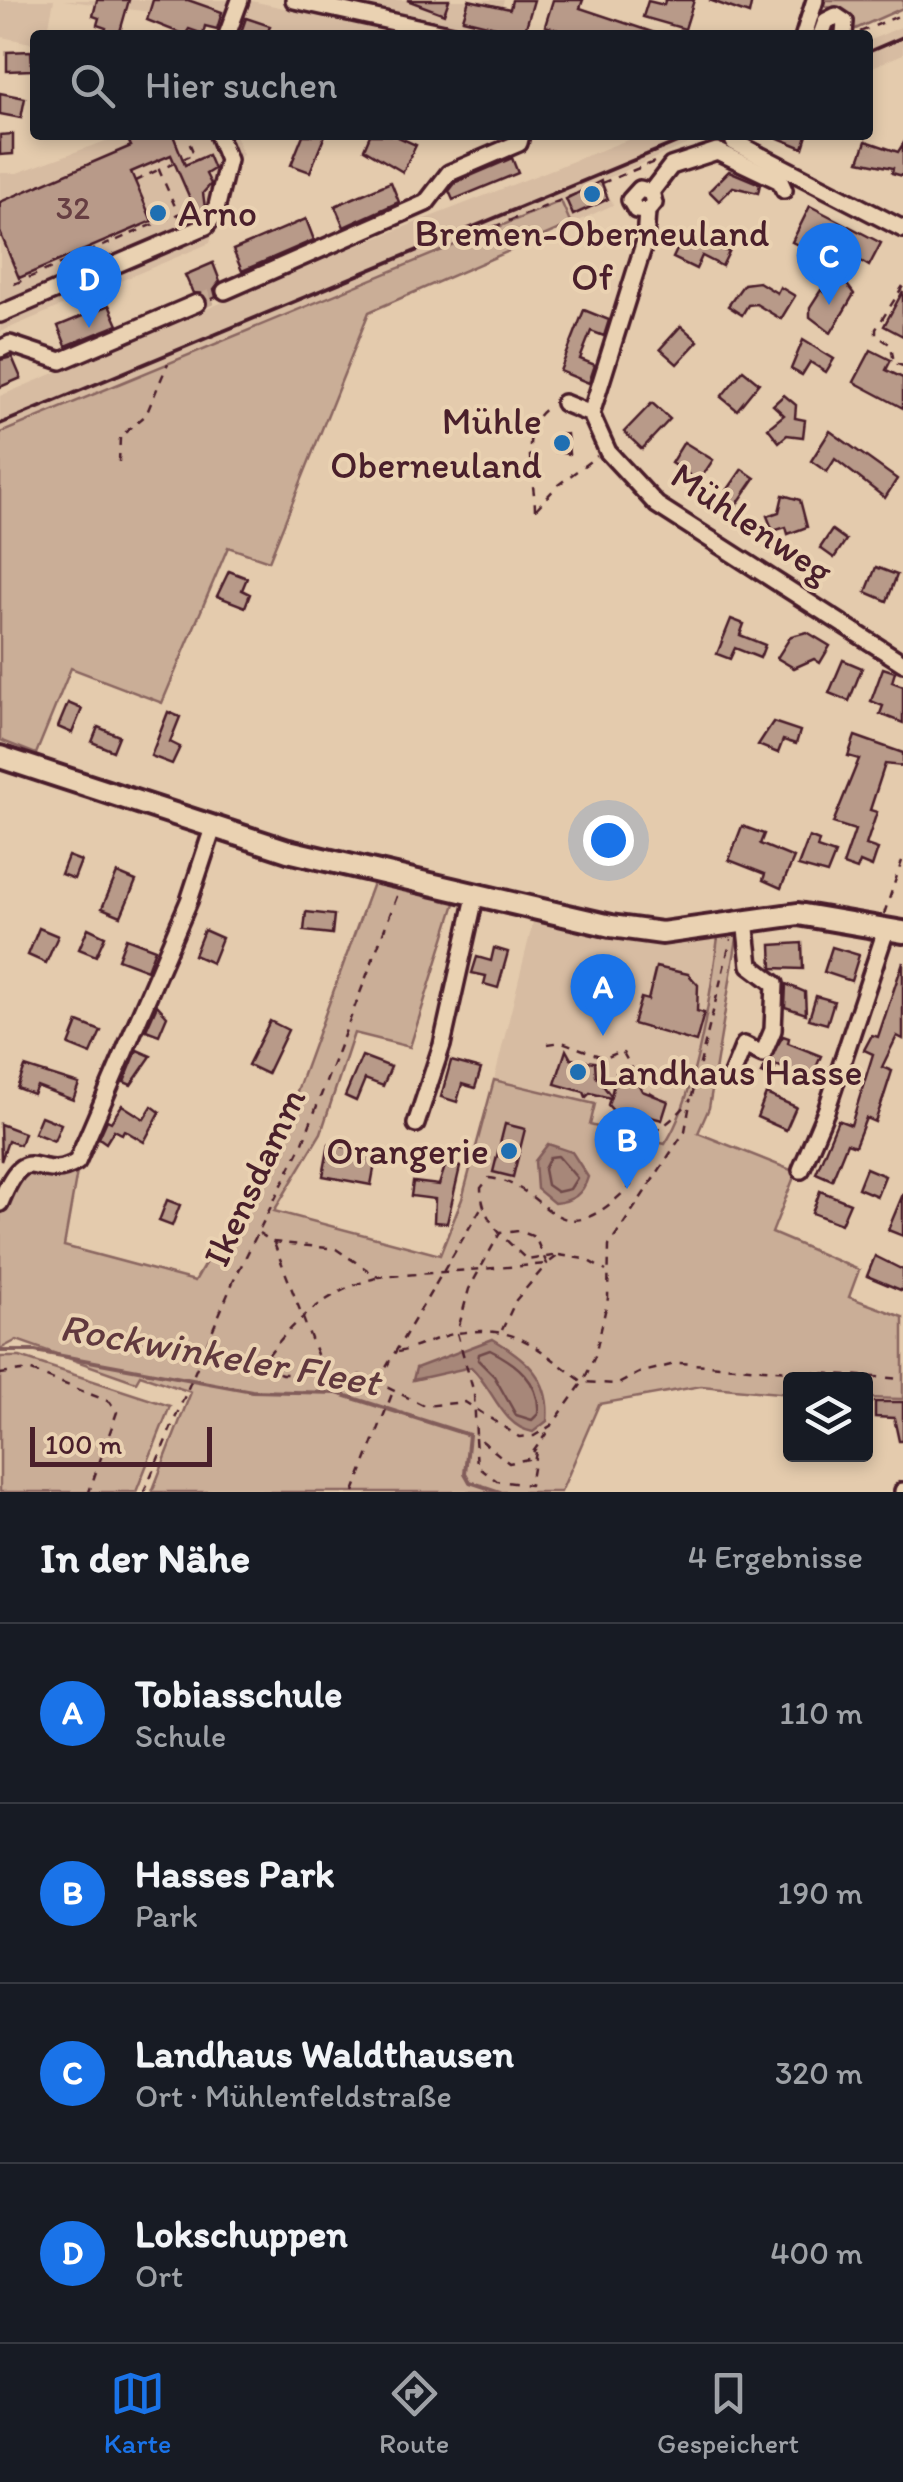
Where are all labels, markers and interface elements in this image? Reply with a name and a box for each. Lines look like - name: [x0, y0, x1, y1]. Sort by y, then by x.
- search box: [30, 30, 873, 140]
- icon: search: [65, 58, 120, 113]
- text: Hier suchen: [145, 62, 337, 108]
- marker: Bremen-Oberneuland Of: [581, 183, 603, 205]
- house number: 32: [56, 189, 90, 227]
- place label: Arno: [178, 190, 257, 236]
- marker: Arno: [147, 202, 169, 224]
- place label: Bremen-Oberneuland Of: [415, 210, 770, 300]
- pin: C: [796, 222, 862, 305]
- pin: D: [56, 245, 122, 328]
- place label: Mühle Oberneuland: [330, 398, 542, 488]
- marker: Mühle Oberneuland: [551, 432, 573, 454]
- street label: Mühlenweg: [662, 452, 842, 594]
- your location: [583, 815, 634, 866]
- pin: A: [570, 954, 636, 1036]
- place label: Landhaus Hasse: [598, 1049, 862, 1095]
- marker: Landhaus Hasse: [567, 1061, 589, 1083]
- street label: Ikensdamm: [193, 1081, 315, 1273]
- pin: B: [594, 1106, 660, 1189]
- place label: Orangerie: [326, 1128, 489, 1174]
- marker: Orangerie: [498, 1140, 520, 1162]
- water label: Rockwinkeler Fleet: [56, 1302, 387, 1406]
- map controls: [783, 1372, 873, 1462]
- button: layers: [783, 1372, 873, 1462]
- scale bar: [30, 1422, 212, 1466]
- text: 100 m: [45, 1427, 122, 1461]
- text: In der Nähe: [40, 1532, 250, 1583]
- text: 4 Ergebnisse: [688, 1538, 863, 1576]
- text: Tobiasschule: [135, 1671, 342, 1717]
- text: A: [62, 1694, 83, 1732]
- text: 110 m: [779, 1694, 863, 1732]
- text: Schule: [135, 1717, 226, 1755]
- text: Hasses Park: [135, 1851, 335, 1897]
- text: B: [62, 1874, 83, 1912]
- text: 190 m: [778, 1874, 863, 1912]
- text: Park: [135, 1897, 198, 1935]
- text: Landhaus Waldthausen: [135, 2031, 514, 2077]
- text: C: [62, 2054, 83, 2092]
- text: 320 m: [775, 2054, 863, 2092]
- text: Ort · Mühlenfeldstraße: [135, 2077, 452, 2115]
- text: Lokschuppen: [135, 2211, 348, 2257]
- text: D: [62, 2234, 83, 2272]
- text: 400 m: [770, 2234, 863, 2272]
- text: Ort: [135, 2257, 183, 2295]
- tab: Karte: [104, 2366, 171, 2460]
- tab: Route: [379, 2366, 449, 2460]
- tab: Gespeichert: [657, 2366, 799, 2460]

